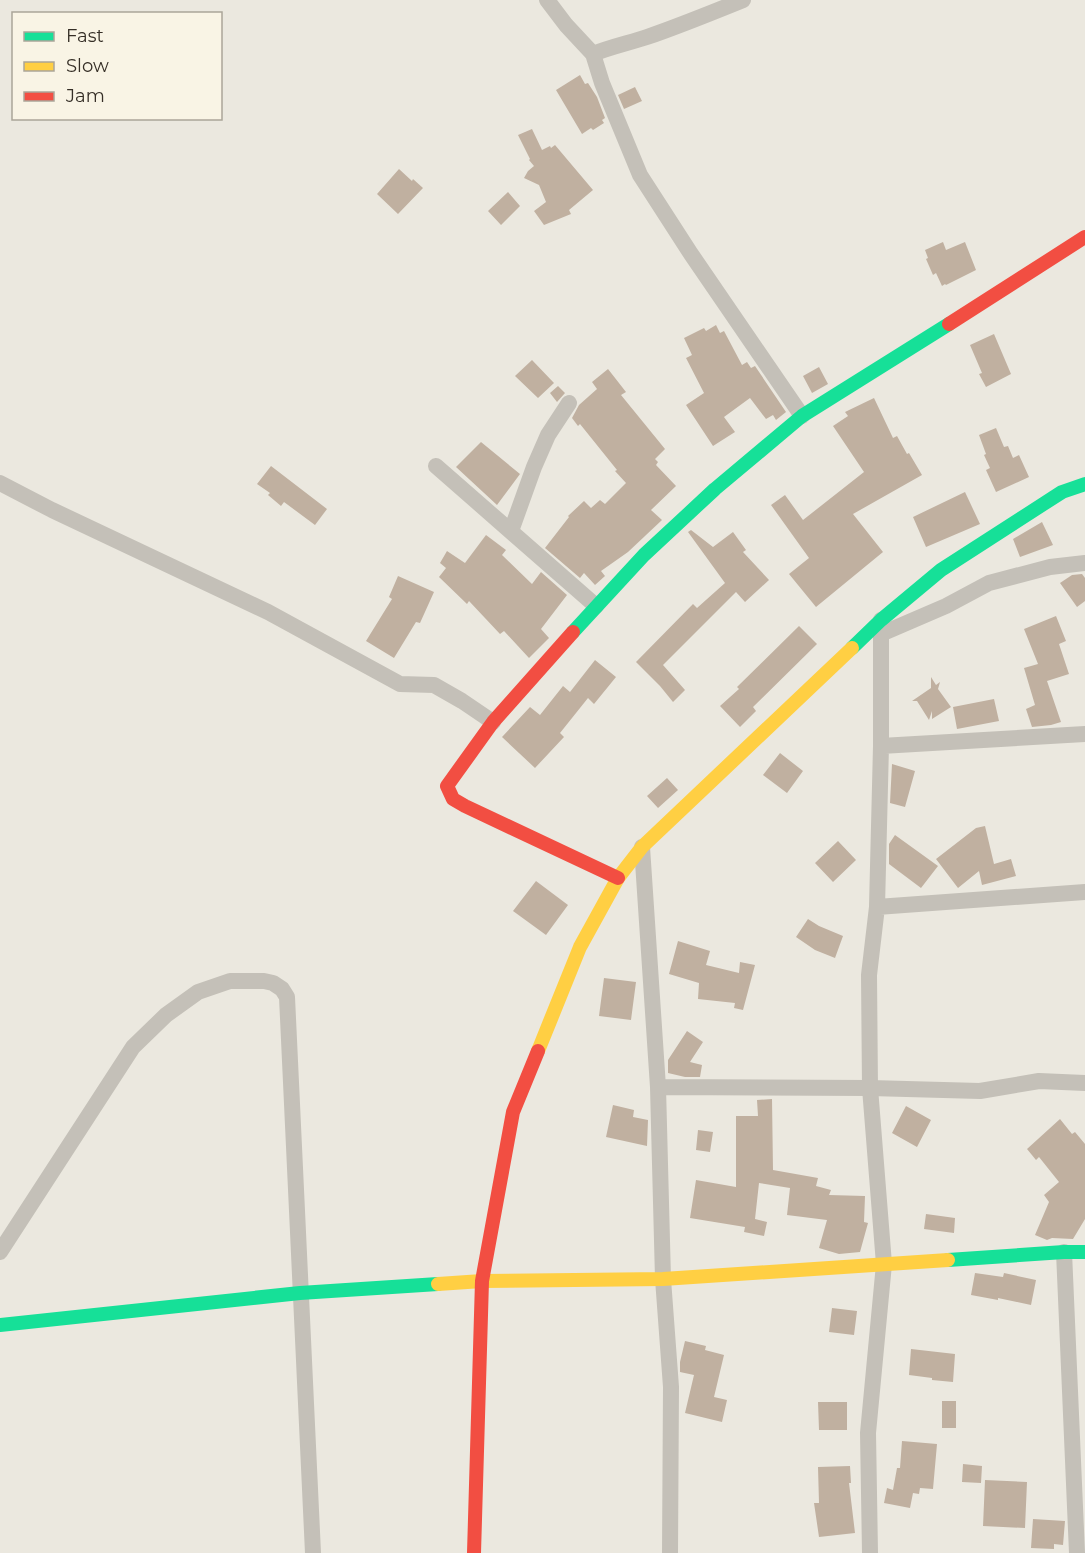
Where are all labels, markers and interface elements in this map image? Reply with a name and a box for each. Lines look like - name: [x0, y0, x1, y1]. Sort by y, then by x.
- legend: [12, 12, 222, 120]
- text: Fast: [66, 25, 104, 47]
- text: Slow: [66, 55, 109, 77]
- text: Jam: [65, 85, 105, 107]

